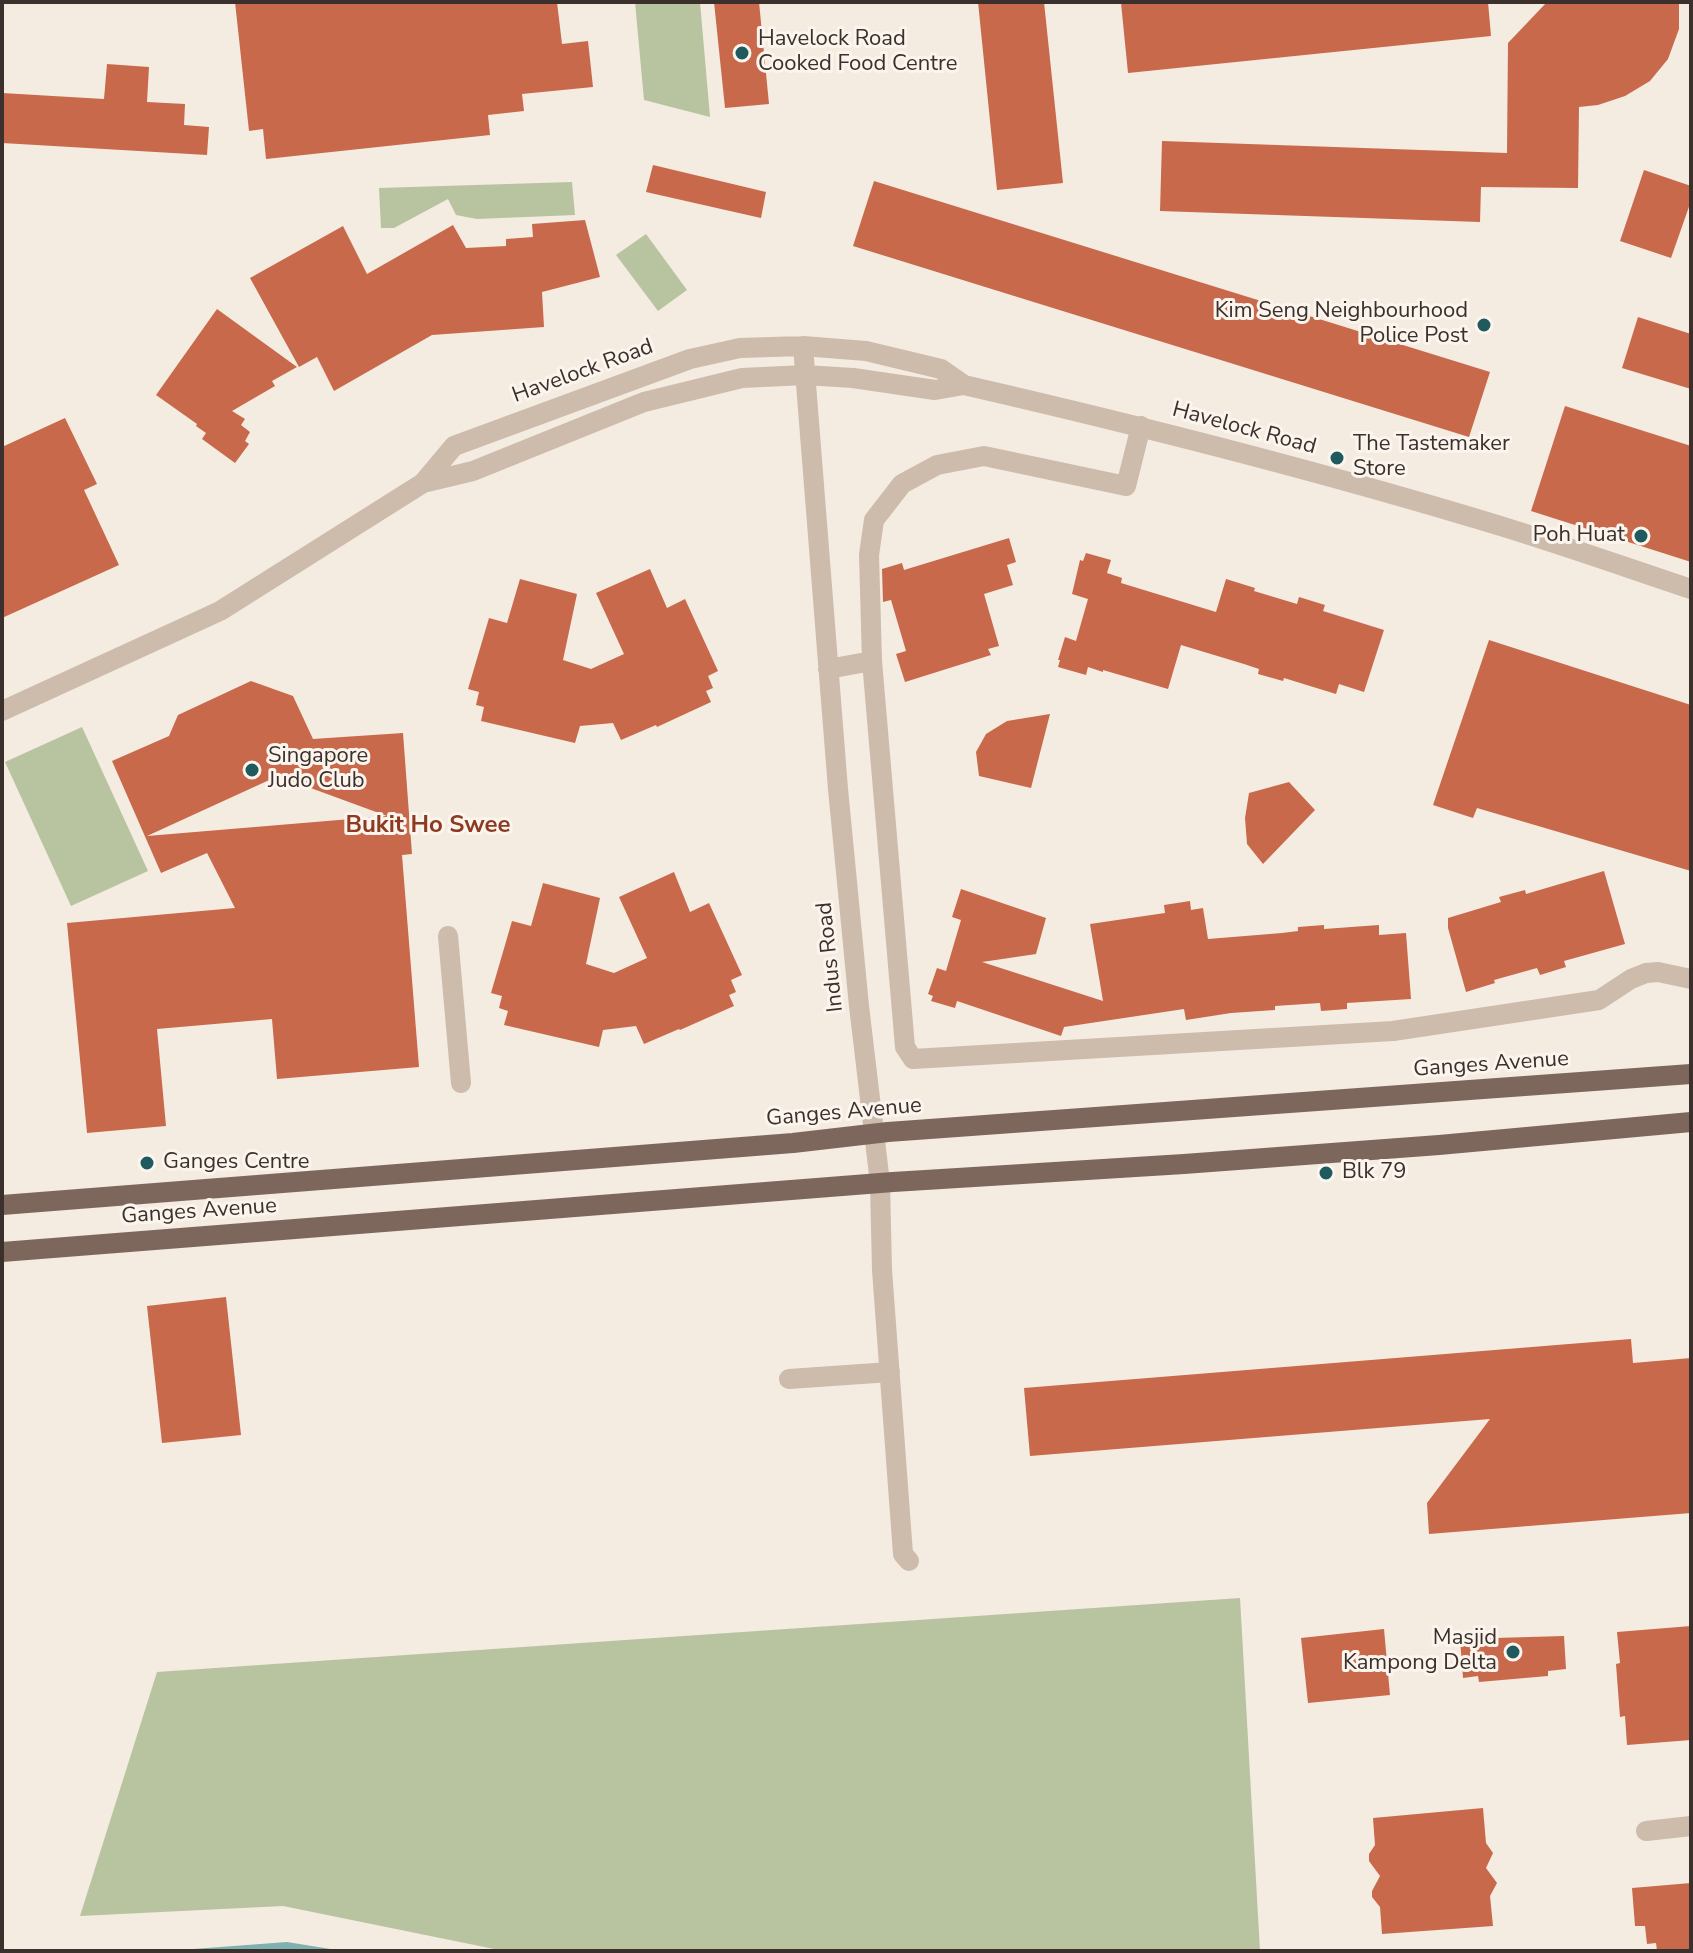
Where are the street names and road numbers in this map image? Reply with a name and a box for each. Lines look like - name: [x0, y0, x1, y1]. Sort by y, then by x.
- street label: Havelock Road: [509, 334, 657, 410]
- street label: Havelock Road: [1169, 397, 1319, 461]
- street label: Indus Road: [812, 901, 850, 1013]
- street label: Ganges Avenue: [1412, 1046, 1570, 1084]
- street label: Ganges Avenue: [765, 1093, 923, 1133]
- street label: Ganges Avenue: [120, 1193, 278, 1231]

